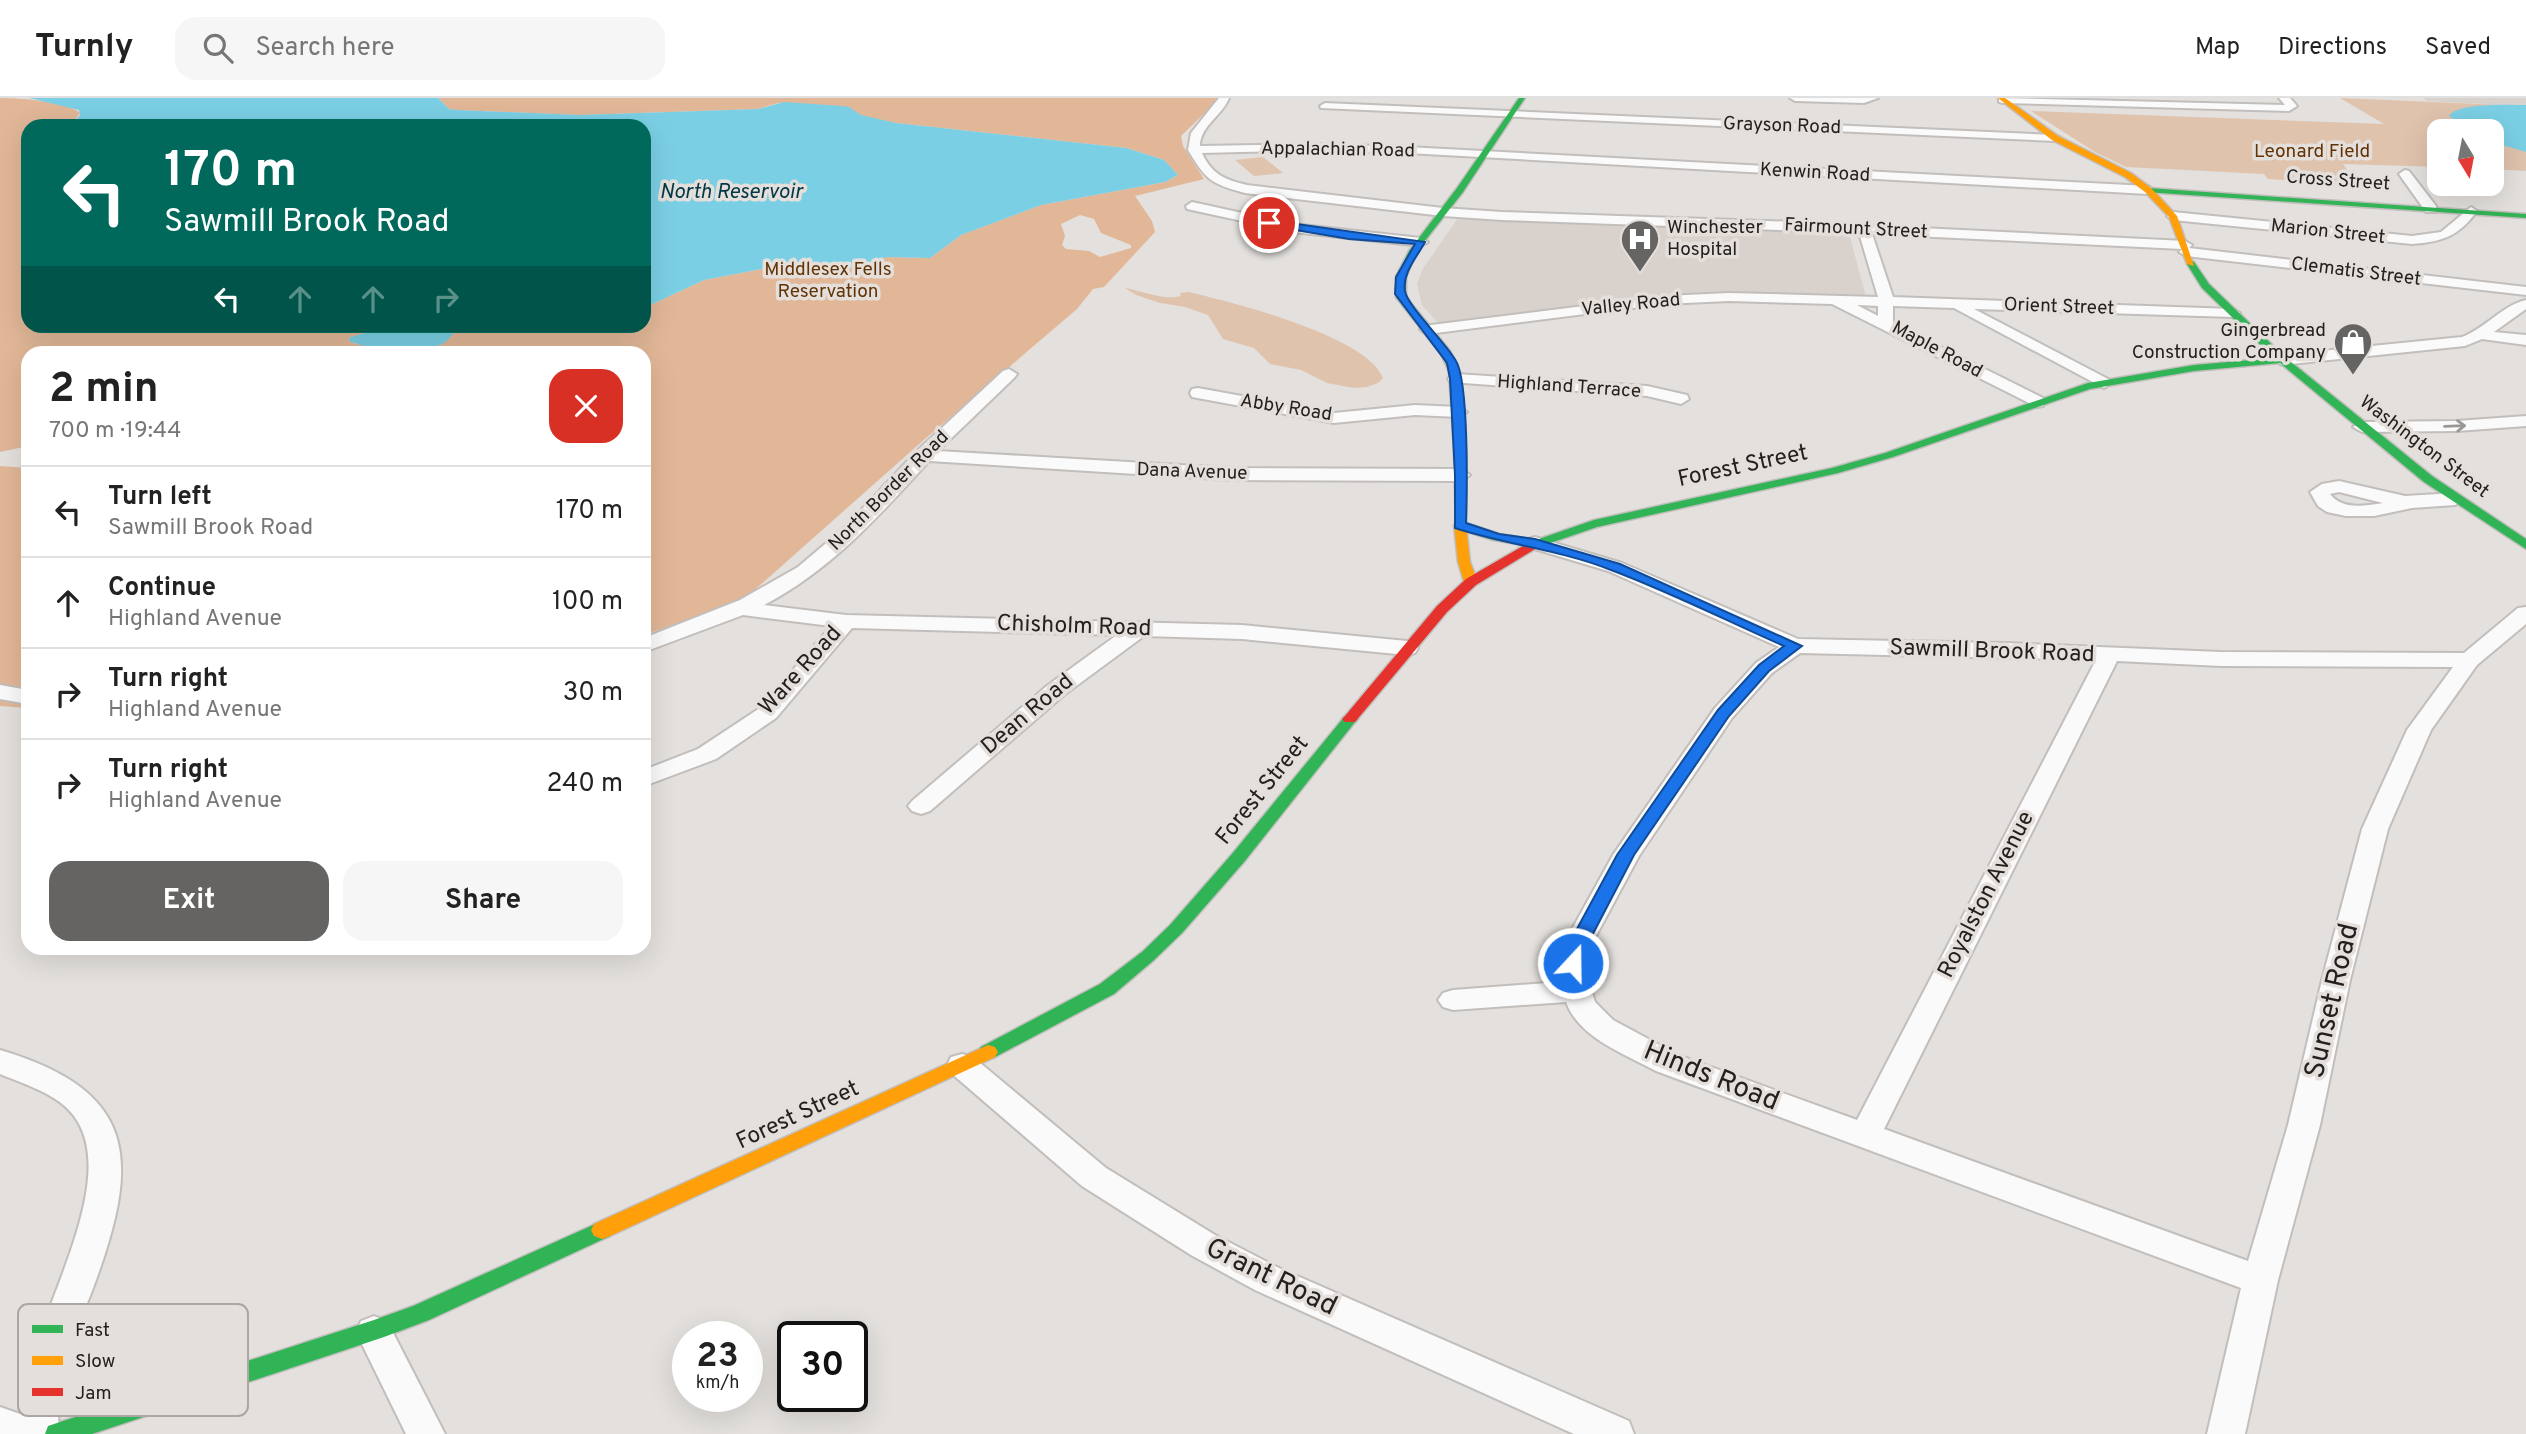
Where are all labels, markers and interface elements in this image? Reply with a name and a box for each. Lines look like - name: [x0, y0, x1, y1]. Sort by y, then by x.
- search box: [175, 17, 665, 80]
- text: Turnly: [35, 27, 133, 69]
- icon: search: [199, 29, 237, 67]
- text: Search here: [255, 32, 394, 65]
- text: Map: [2195, 33, 2240, 63]
- text: Directions: [2278, 33, 2387, 63]
- text: Saved: [2425, 33, 2491, 63]
- street label: Grayson Road: [1723, 112, 1841, 140]
- north arrow: [2427, 119, 2504, 196]
- map controls: [2427, 119, 2504, 196]
- street label: Appalachian Road: [1261, 137, 1415, 163]
- park label: Leonard Field: [2254, 140, 2370, 164]
- text: 170 m: [164, 142, 297, 204]
- icon: left: [49, 147, 140, 238]
- street label: Kenwin Road: [1759, 158, 1871, 188]
- street label: Cross Street: [2285, 165, 2391, 197]
- water label: North Reservoir: [659, 179, 804, 206]
- pin: [1239, 193, 1299, 253]
- text: Sawmill Brook Road: [164, 203, 450, 243]
- icon: arrive: [1250, 204, 1288, 242]
- street label: Fairmount Street: [1784, 213, 1928, 245]
- street label: Marion Street: [2270, 214, 2386, 250]
- place label: Winchester Hospital: [1667, 216, 1763, 262]
- hospital icon: Winchester Hospital: [1619, 218, 1661, 273]
- street label: Clematis Street: [2290, 252, 2422, 292]
- park label: Middlesex Fells Reservation: [764, 258, 892, 304]
- icon: left: [208, 280, 246, 318]
- icon: ahead: [281, 280, 319, 318]
- icon: ahead: [354, 280, 392, 318]
- icon: right: [427, 280, 465, 318]
- street label: Valley Road: [1580, 288, 1682, 322]
- street label: Orient Street: [2003, 293, 2115, 321]
- street label: Maple Road: [1888, 316, 1986, 384]
- place label: Gingerbread Construction Company: [2132, 319, 2326, 365]
- shop icon: Gingerbread Construction Company: [2332, 321, 2374, 376]
- text: 2 min: [49, 364, 159, 417]
- button: close: [549, 369, 623, 443]
- street label: Highland Terrace: [1496, 370, 1642, 404]
- street label: Abby Road: [1238, 389, 1334, 427]
- street label: Washington Street: [2354, 390, 2494, 504]
- text: 700 m · 19:44: [49, 417, 181, 446]
- one-way arrow: [2443, 420, 2466, 433]
- street label: North Border Road: [824, 426, 954, 556]
- street label: Forest Street: [1675, 439, 1811, 495]
- street label: Dana Avenue: [1136, 458, 1248, 486]
- text: Turn left: [108, 481, 212, 514]
- icon: left: [49, 493, 87, 531]
- text: 170 m: [556, 495, 623, 528]
- text: Sawmill Brook Road: [108, 514, 313, 543]
- text: Continue: [108, 572, 216, 605]
- icon: ahead: [49, 584, 87, 622]
- text: 100 m: [552, 586, 623, 619]
- text: Highland Avenue: [108, 605, 282, 634]
- street label: Chisholm Road: [996, 610, 1152, 644]
- street label: Ware Road: [753, 620, 849, 722]
- street label: Sawmill Brook Road: [1889, 634, 2095, 670]
- text: Turn right: [108, 663, 228, 696]
- street label: Dean Road: [976, 668, 1080, 762]
- icon: right: [49, 675, 87, 713]
- text: 30 m: [563, 677, 623, 710]
- text: Highland Avenue: [108, 696, 282, 725]
- street label: Forest Street: [1210, 730, 1316, 852]
- text: Turn right: [108, 754, 228, 787]
- icon: right: [49, 766, 87, 804]
- text: 240 m: [546, 768, 623, 801]
- text: Highland Avenue: [108, 787, 282, 816]
- street label: Royalston Avenue: [1932, 807, 2042, 983]
- button: Exit: [49, 861, 329, 941]
- button: Share: [343, 861, 623, 941]
- street label: Sunset Road: [2298, 920, 2368, 1082]
- position arrow: [1536, 926, 1610, 1000]
- street label: Hinds Road: [1638, 1033, 1784, 1121]
- street label: Forest Street: [732, 1075, 864, 1157]
- street label: Grant Road: [1199, 1231, 1343, 1325]
- legend: [18, 1304, 248, 1416]
- text: Fast: [75, 1319, 110, 1343]
- speed limit sign: 30: [777, 1321, 868, 1412]
- text: 23: [696, 1335, 739, 1379]
- text: Slow: [75, 1350, 115, 1374]
- text: km/h: [696, 1372, 739, 1395]
- text: Jam: [75, 1382, 112, 1406]

